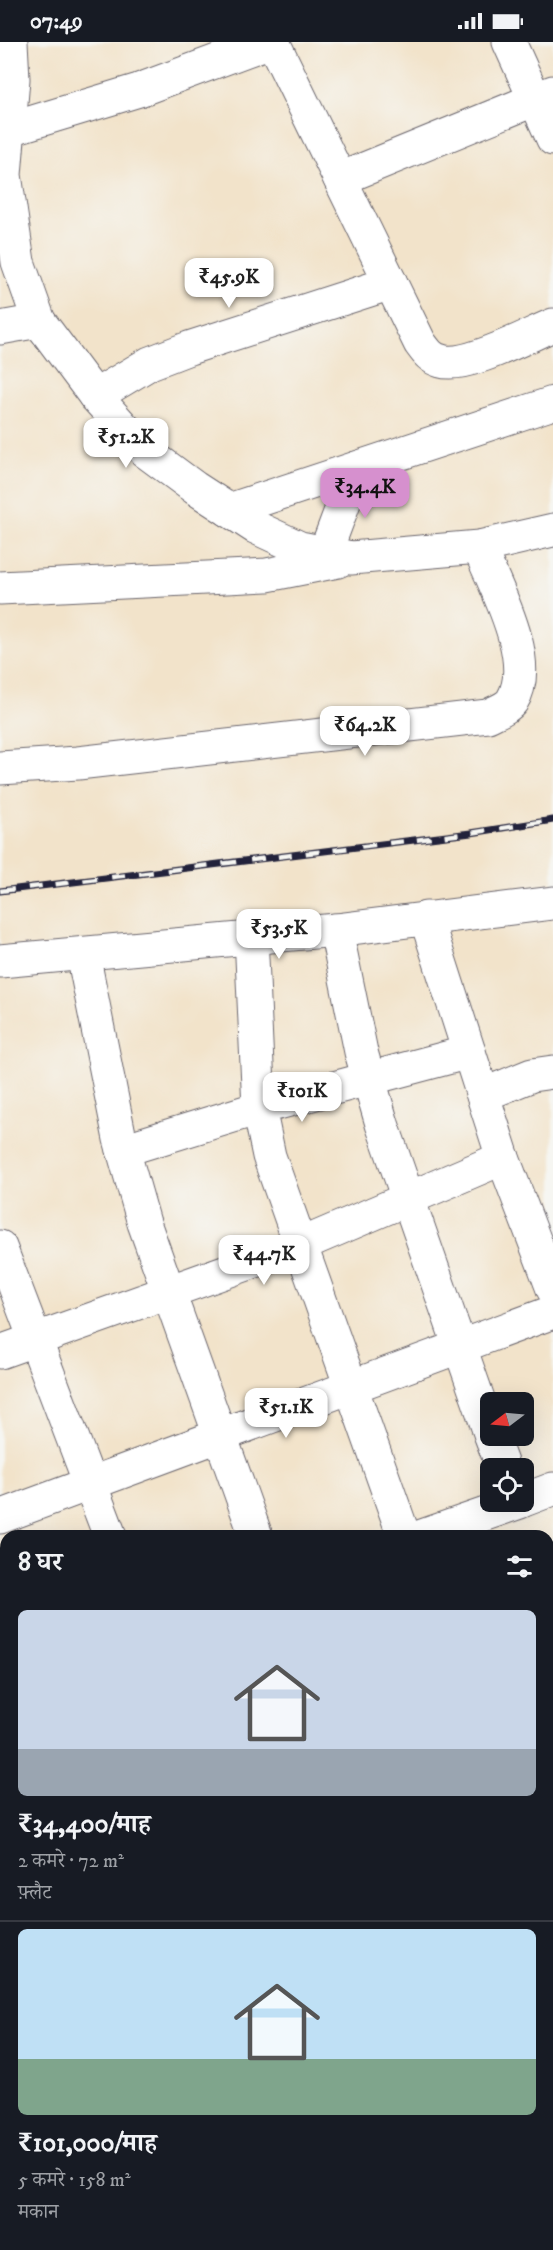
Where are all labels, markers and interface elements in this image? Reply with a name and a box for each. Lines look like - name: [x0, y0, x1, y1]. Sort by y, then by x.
- text: 07:49: [30, 8, 83, 35]
- pin: ₹45.9K: [180, 258, 278, 309]
- text: ₹45.9K: [199, 265, 259, 290]
- pin: ₹51.2K: [77, 418, 175, 469]
- text: ₹51.2K: [97, 425, 155, 450]
- pin: ₹34.4K: [316, 468, 414, 519]
- text: ₹34.4K: [334, 475, 396, 500]
- pin: ₹64.2K: [316, 706, 414, 757]
- text: ₹64.2K: [334, 713, 396, 738]
- pin: ₹53.5K: [230, 909, 328, 960]
- text: ₹53.5K: [250, 916, 308, 941]
- pin: ₹101K: [260, 1072, 344, 1123]
- text: ₹101K: [277, 1079, 327, 1104]
- pin: ₹44.7K: [215, 1235, 313, 1286]
- text: ₹44.7K: [233, 1242, 295, 1267]
- pin: ₹51.1K: [237, 1388, 335, 1439]
- north arrow: [480, 1392, 534, 1446]
- map controls: [480, 1392, 534, 1512]
- text: ₹51.1K: [259, 1395, 313, 1420]
- button: locate: [480, 1458, 534, 1512]
- text: 8 घर: [18, 1546, 62, 1579]
- icon: filters: [503, 1550, 536, 1583]
- icon: home: [223, 1649, 331, 1757]
- text: ₹34,400/माह: [18, 1808, 151, 1841]
- text: 2 कमरे · 72 m²: [18, 1849, 124, 1874]
- text: फ़्लैट: [18, 1881, 51, 1906]
- icon: home: [223, 1968, 331, 2076]
- text: ₹101,000/माह: [18, 2127, 157, 2160]
- text: 5 कमरे · 158 m²: [18, 2168, 131, 2193]
- text: मकान: [18, 2200, 59, 2225]

